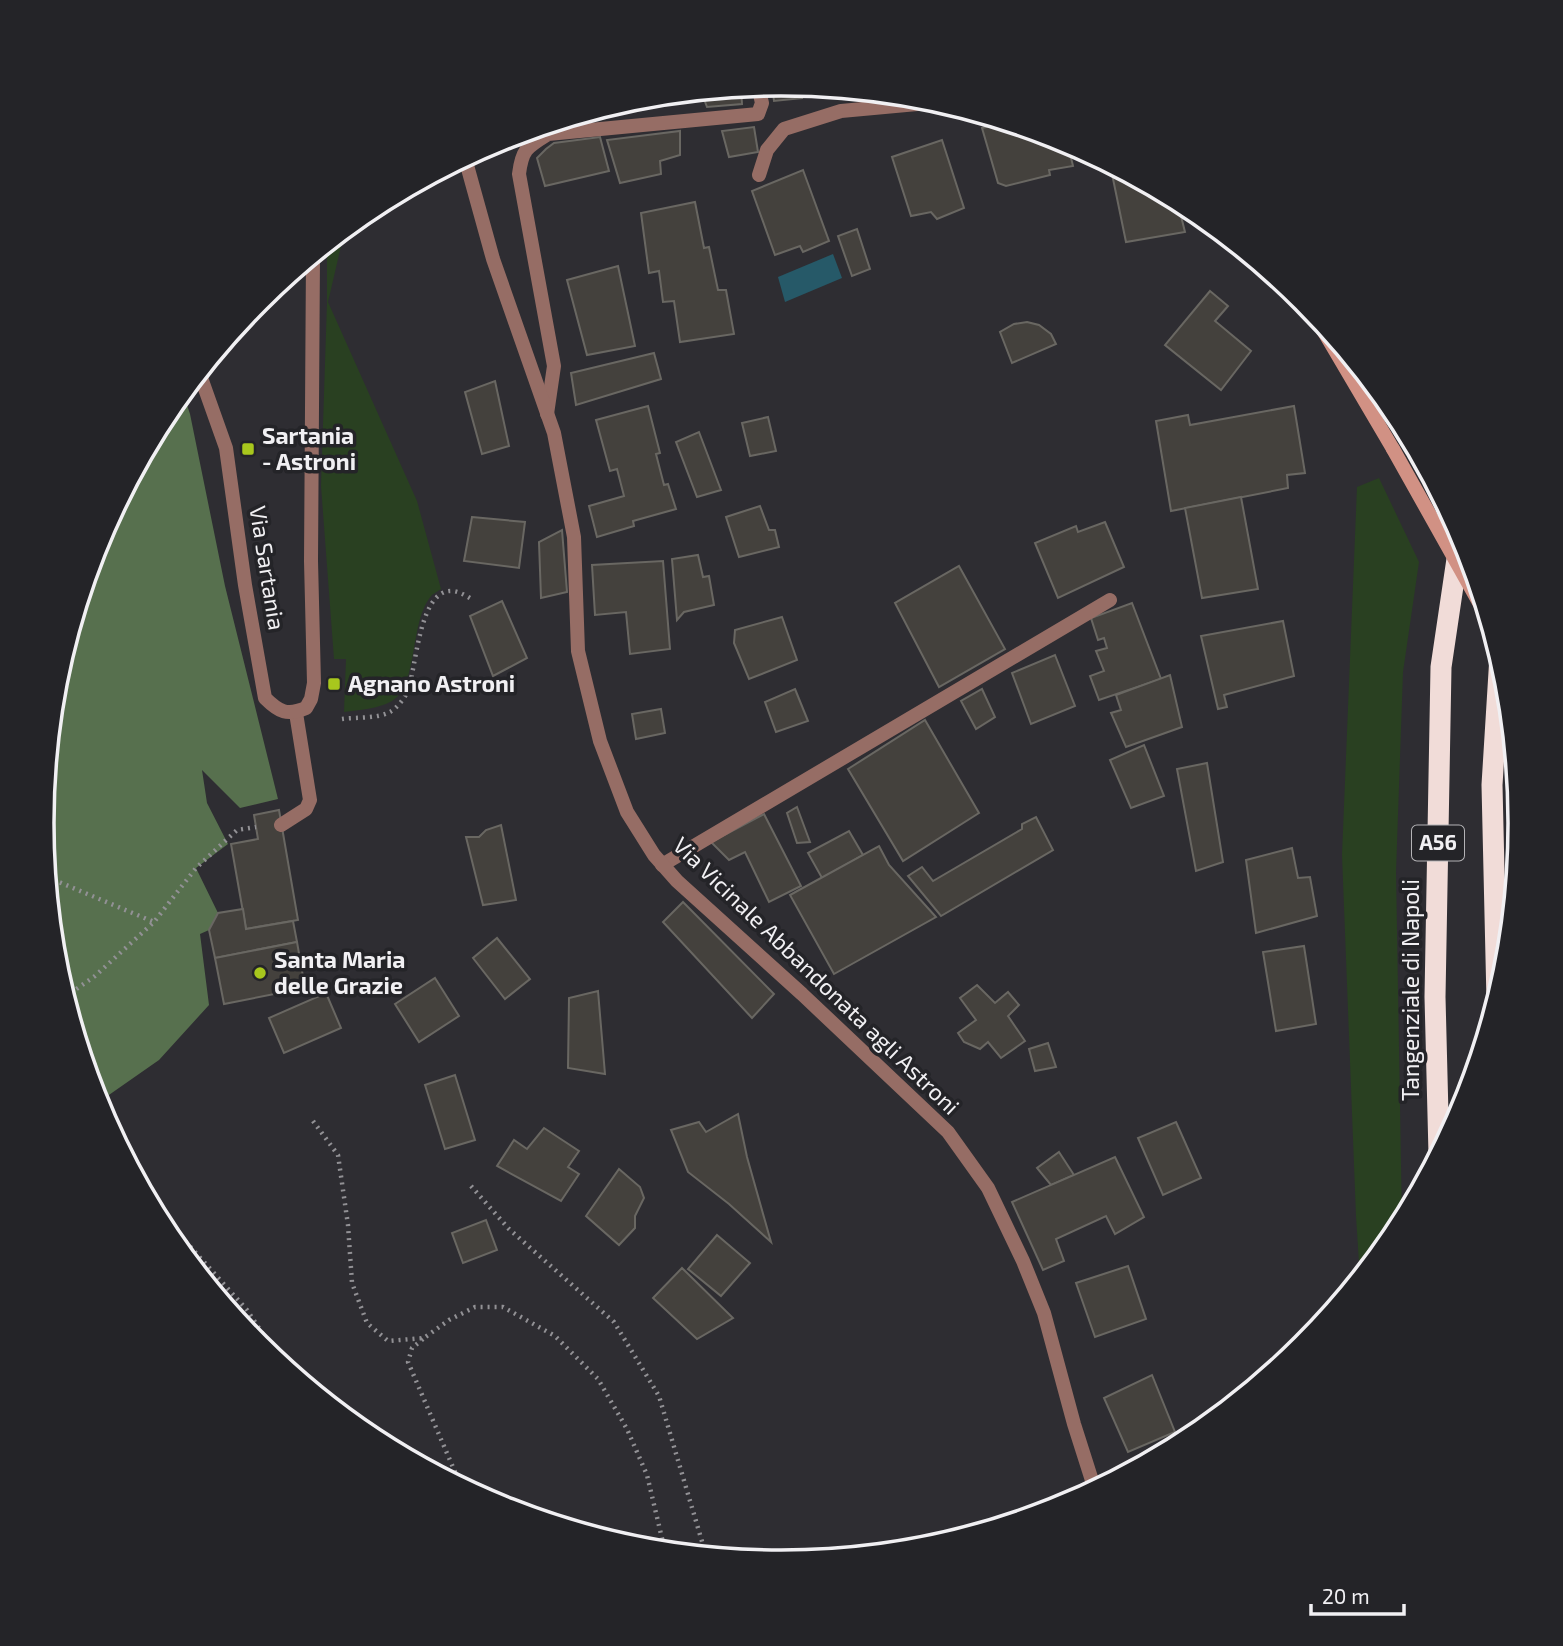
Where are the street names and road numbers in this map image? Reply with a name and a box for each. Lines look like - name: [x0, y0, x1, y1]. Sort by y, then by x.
- street label: Via Sartania: [244, 504, 292, 632]
- road number: A56: [1412, 826, 1464, 860]
- street label: Via Vicinale Abbandonata agli Astroni: [668, 831, 966, 1120]
- street label: Tangenziale di Napoli: [1396, 879, 1424, 1101]

